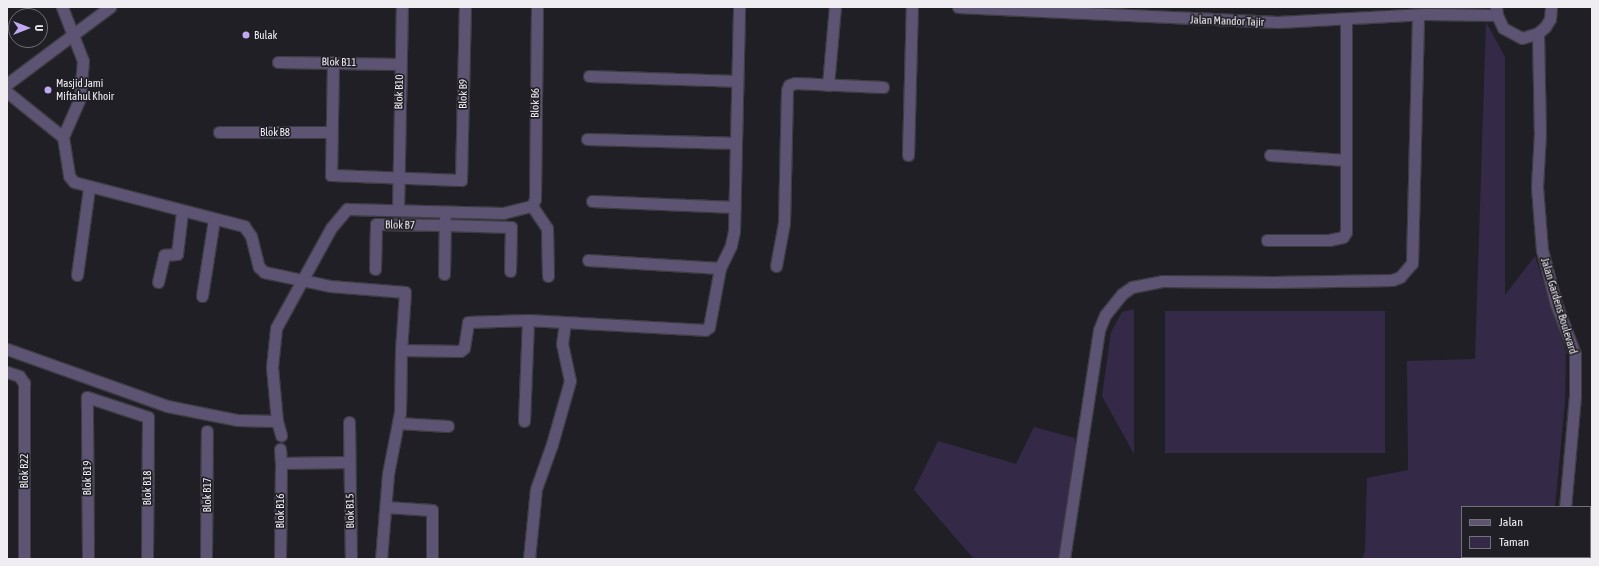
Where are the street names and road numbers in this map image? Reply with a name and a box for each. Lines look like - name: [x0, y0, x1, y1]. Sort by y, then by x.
- street label: Jalan Mandor Tajir: [1190, 13, 1264, 29]
- street label: Blok B11: [321, 55, 357, 69]
- street label: Blok B10: [392, 74, 406, 110]
- street label: Blok B9: [456, 79, 470, 109]
- street label: Blok B6: [528, 88, 542, 118]
- street label: Blok B8: [260, 125, 290, 139]
- street label: Blok B7: [385, 218, 415, 232]
- street label: Jalan Gardens Boulevard: [1538, 256, 1580, 356]
- street label: Blok B22: [17, 453, 31, 489]
- street label: Blok B19: [80, 460, 94, 496]
- street label: Blok B18: [140, 470, 154, 506]
- street label: Blok B17: [200, 477, 214, 513]
- street label: Blok B16: [273, 493, 287, 529]
- street label: Blok B15: [343, 493, 357, 529]

